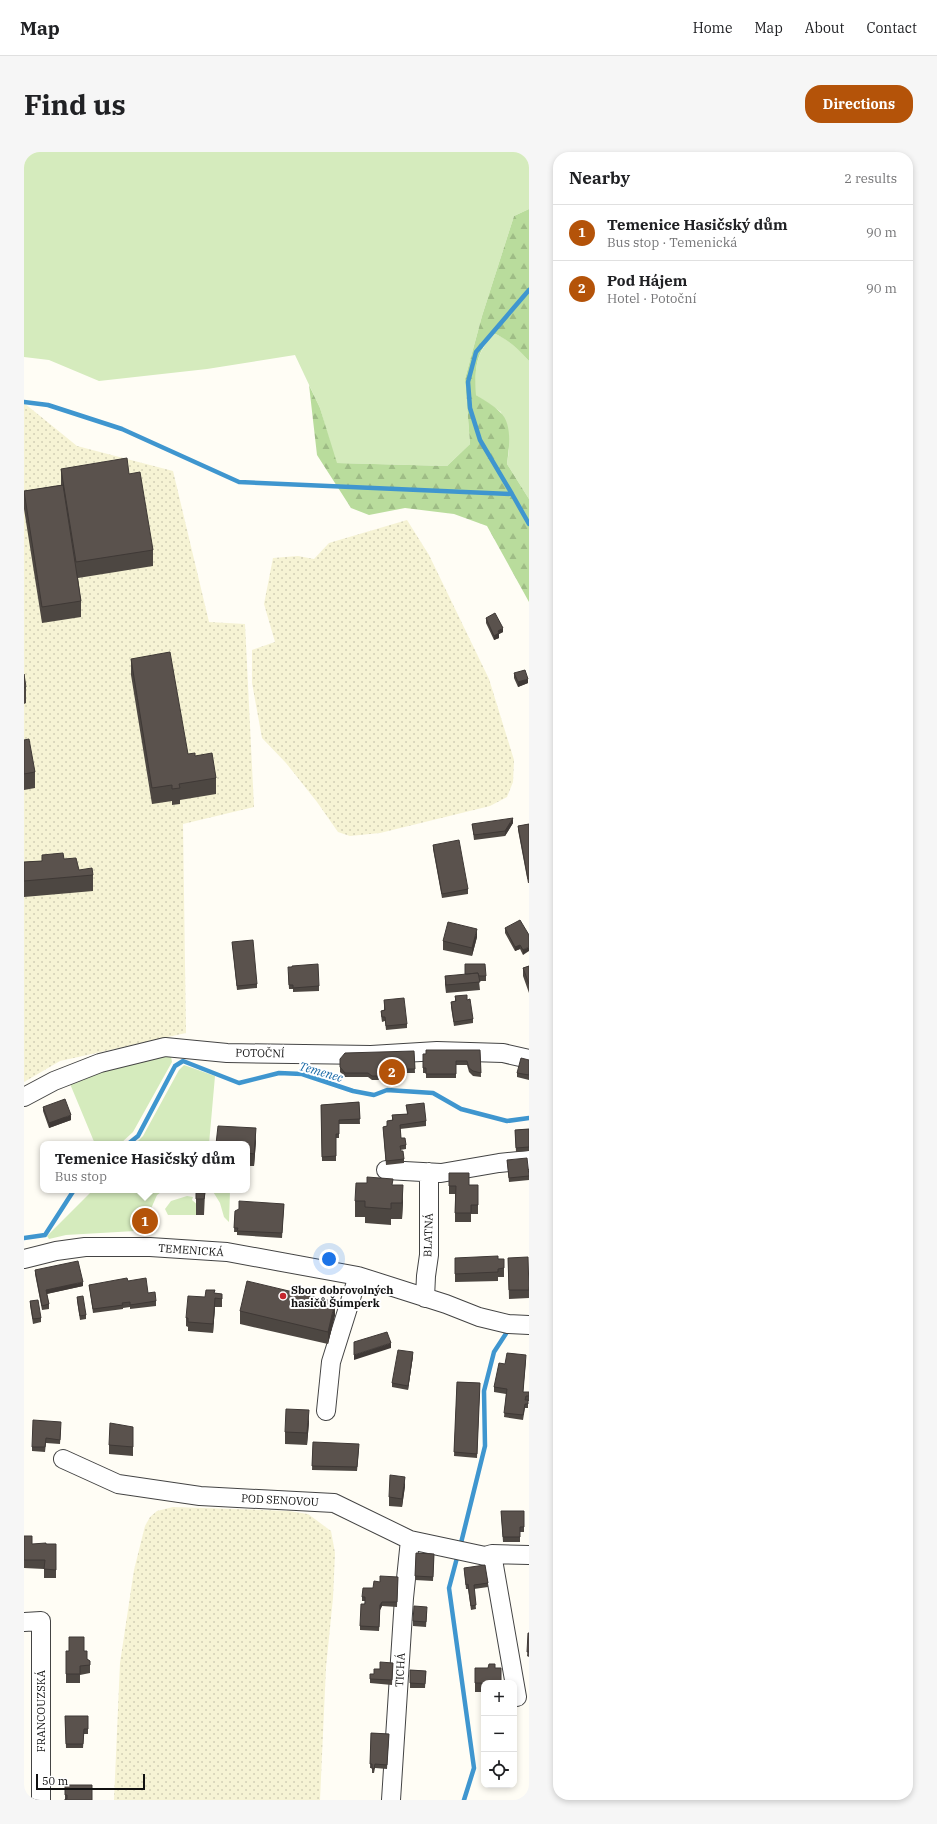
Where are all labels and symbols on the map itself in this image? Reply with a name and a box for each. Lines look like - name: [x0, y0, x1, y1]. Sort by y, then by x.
- street label: POTOČNÍ: [235, 1046, 285, 1060]
- pin: 2: [379, 1057, 405, 1087]
- water label: Temenec: [297, 1058, 346, 1085]
- pin: 1: [132, 1206, 158, 1236]
- street label: BLATNÁ: [420, 1212, 436, 1257]
- street label: TEMENICKÁ: [158, 1241, 225, 1259]
- your location: [319, 1249, 339, 1269]
- place label: Sbor dobrovolných hasičů Šumperk: [291, 1283, 393, 1310]
- marker: Sbor dobrovolných hasičů Šumperk: [278, 1291, 288, 1301]
- street label: POD SENOVOU: [241, 1491, 319, 1509]
- street label: TICHÁ: [392, 1652, 408, 1688]
- street label: FRANCOUZSKÁ: [34, 1669, 48, 1752]
- scale bar: [36, 1772, 145, 1791]

